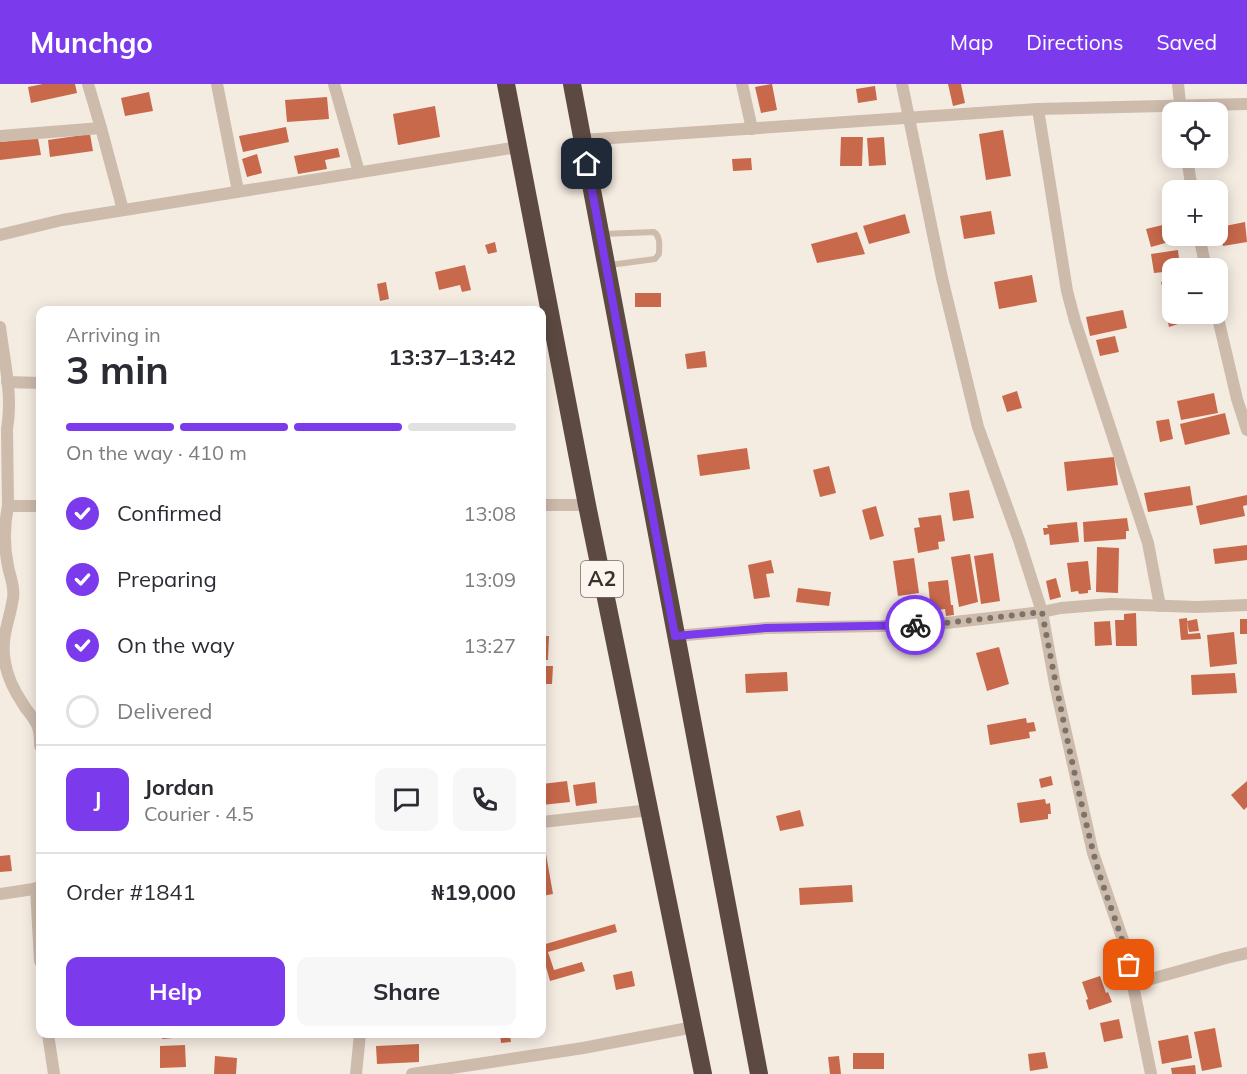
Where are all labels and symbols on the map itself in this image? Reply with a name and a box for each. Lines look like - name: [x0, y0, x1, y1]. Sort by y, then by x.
- pin: [561, 138, 612, 189]
- road number: A2: [581, 561, 623, 597]
- courier: [885, 595, 945, 655]
- pin: [1103, 939, 1154, 990]

